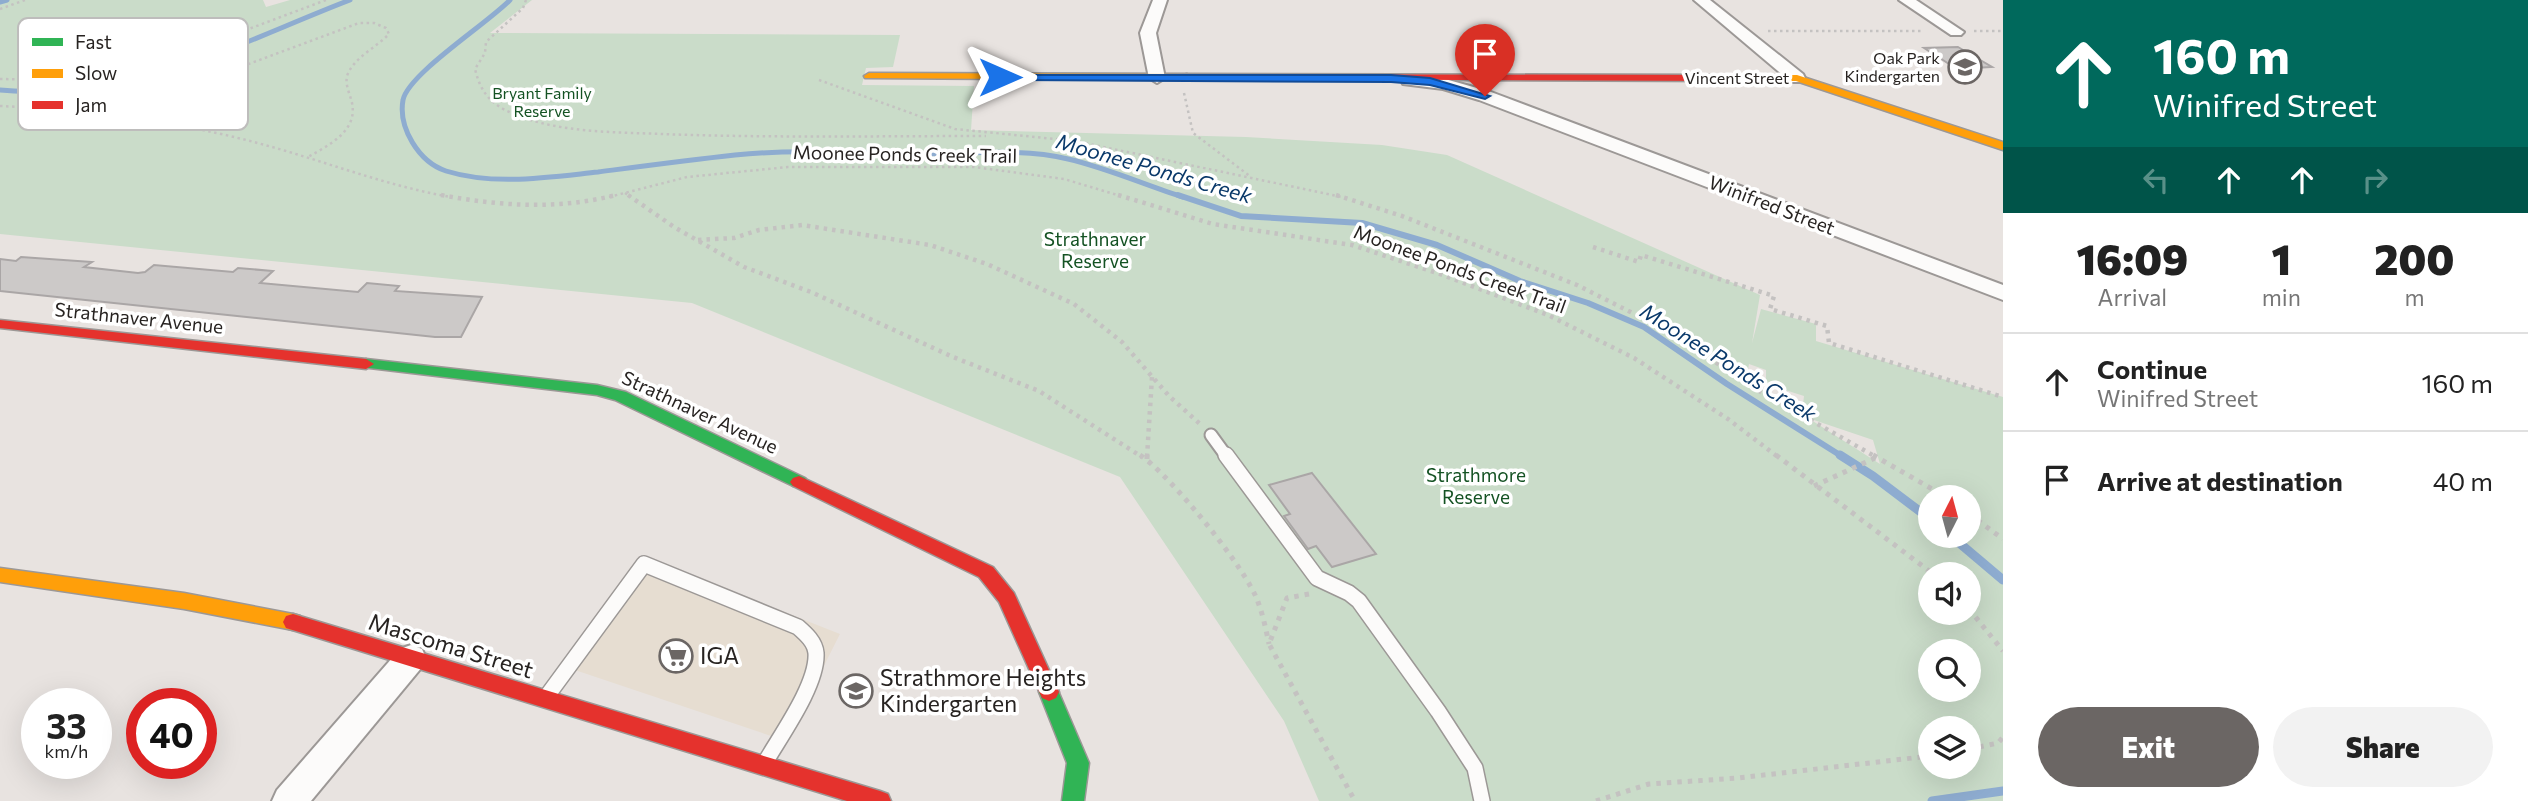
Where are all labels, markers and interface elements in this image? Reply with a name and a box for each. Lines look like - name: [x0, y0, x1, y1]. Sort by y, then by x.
- legend: [18, 18, 248, 130]
- pin: [1455, 24, 1515, 96]
- text: 160 m: [2153, 24, 2290, 84]
- icon: ahead: [2038, 28, 2129, 119]
- text: Fast: [75, 30, 112, 53]
- icon: arrive: [1466, 35, 1504, 73]
- position arrow: [963, 40, 1037, 114]
- place label: Oak Park Kindergarten: [1845, 48, 1940, 85]
- school or university icon: Oak Park Kindergarten: [1946, 48, 1984, 86]
- text: Slow: [75, 61, 117, 84]
- street label: Vincent Street: [1685, 68, 1790, 87]
- park label: Bryant Family Reserve: [492, 83, 592, 120]
- text: Winifred Street: [2153, 84, 2377, 124]
- text: Jam: [75, 93, 107, 116]
- water label: Moonee Ponds Creek: [1054, 128, 1256, 208]
- street label: Moonee Ponds Creek Trail: [793, 140, 1017, 167]
- icon: left: [2137, 161, 2175, 199]
- icon: ahead: [2210, 161, 2248, 199]
- icon: ahead: [2283, 161, 2321, 199]
- icon: right: [2356, 161, 2394, 199]
- street label: Winifred Street: [1706, 170, 1839, 239]
- street label: Moonee Ponds Creek Trail: [1351, 219, 1570, 318]
- park label: Strathnaver Reserve: [1044, 227, 1147, 272]
- text: 16:09: [2076, 232, 2188, 284]
- text: 1: [2271, 232, 2291, 284]
- text: 200: [2374, 232, 2455, 284]
- text: Arrival: [2098, 283, 2167, 311]
- text: min: [2262, 283, 2301, 311]
- text: m: [2404, 283, 2424, 311]
- street label: Strathnaver Avenue: [54, 297, 224, 338]
- water label: Moonee Ponds Creek: [1636, 297, 1822, 426]
- text: Continue: [2097, 353, 2207, 384]
- icon: ahead: [2038, 363, 2076, 401]
- street label: Strathnaver Avenue: [619, 365, 782, 458]
- text: 160 m: [2421, 367, 2493, 398]
- text: Winifred Street: [2097, 384, 2258, 412]
- icon: arrive: [2038, 461, 2076, 499]
- park label: Strathmore Reserve: [1426, 463, 1526, 508]
- text: Arrive at destination: [2097, 465, 2343, 496]
- text: 40 m: [2433, 465, 2493, 496]
- north arrow: [1918, 485, 1981, 548]
- map controls: [1918, 485, 1981, 779]
- button: sound: [1918, 562, 1981, 625]
- street label: Mascoma Street: [365, 607, 537, 683]
- supermarket icon: IGA: [657, 637, 695, 675]
- button: search: [1918, 639, 1981, 702]
- place label: IGA: [700, 641, 739, 669]
- place label: Strathmore Heights Kindergarten: [880, 663, 1086, 717]
- school or university icon: Strathmore Heights Kindergarten: [837, 672, 875, 710]
- speed limit sign: 40: [126, 688, 217, 779]
- text: 33: [46, 703, 87, 746]
- button: Exit: [2038, 707, 2259, 787]
- button: Share: [2273, 707, 2493, 787]
- button: layers: [1918, 716, 1981, 779]
- text: km/h: [45, 740, 88, 762]

